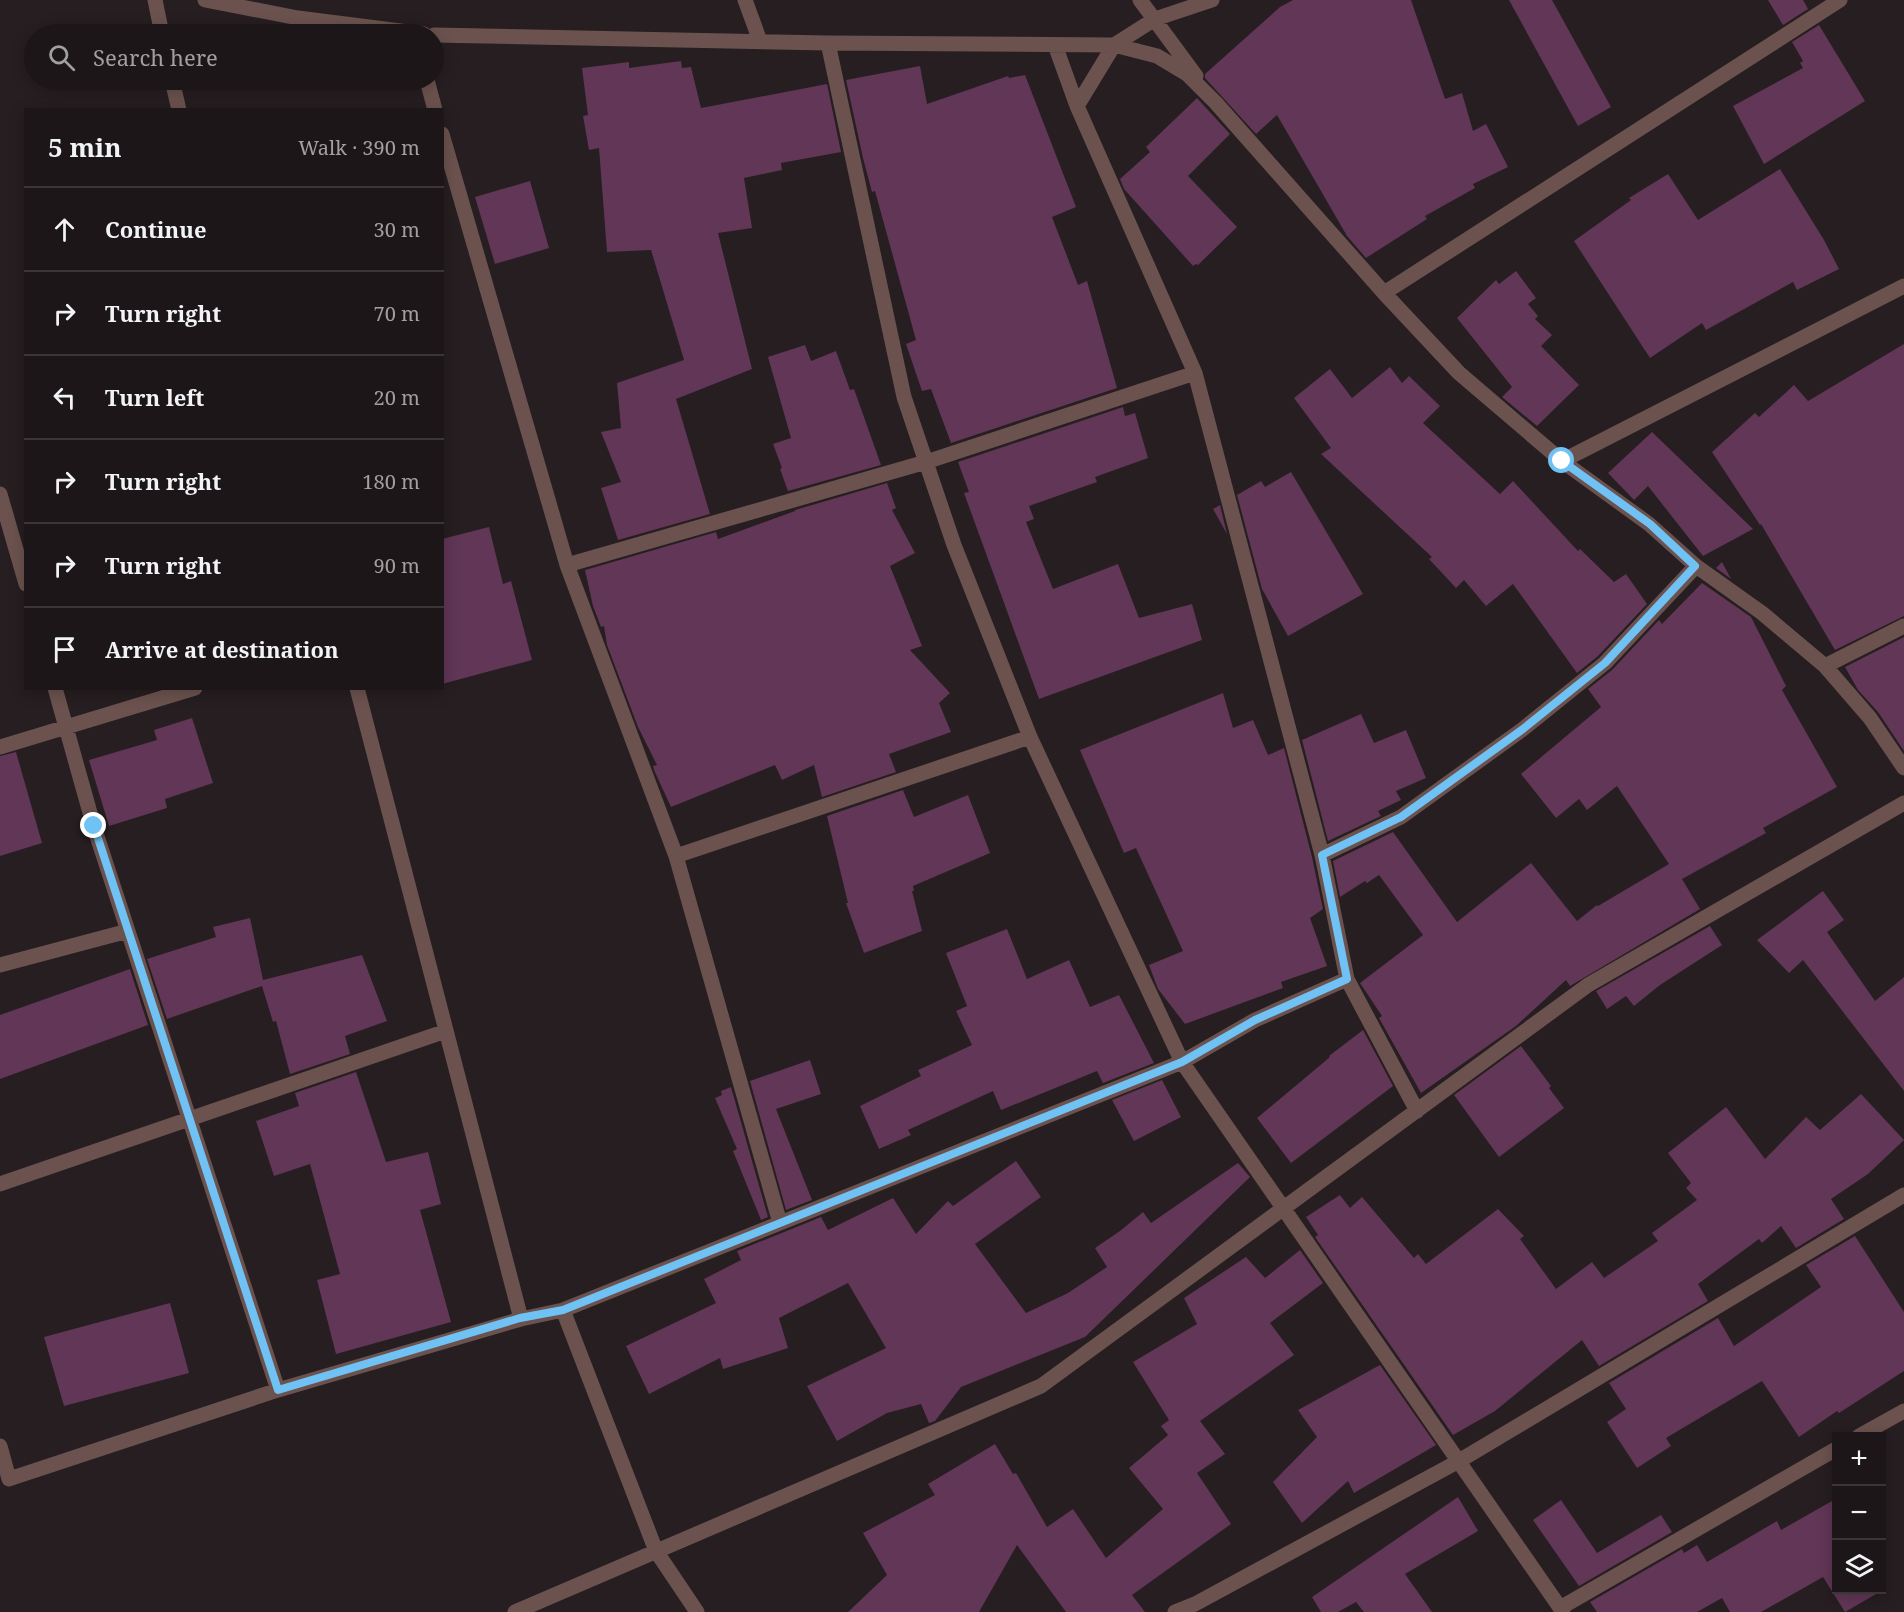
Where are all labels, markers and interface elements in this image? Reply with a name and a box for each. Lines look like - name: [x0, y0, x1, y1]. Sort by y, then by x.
- search box: [24, 24, 444, 90]
- icon: search: [45, 41, 78, 74]
- text: Search here: [93, 42, 218, 72]
- text: 5 min: [48, 129, 122, 165]
- text: Walk · 390 m: [298, 134, 420, 161]
- icon: ahead: [48, 213, 81, 246]
- text: Continue: [105, 214, 207, 244]
- text: 30 m: [374, 216, 420, 243]
- icon: right: [48, 297, 81, 330]
- text: Turn right: [105, 298, 221, 328]
- text: 70 m: [374, 300, 420, 327]
- icon: left: [48, 381, 81, 414]
- text: Turn left: [105, 382, 204, 412]
- text: 20 m: [374, 384, 420, 411]
- route start: [1548, 447, 1574, 473]
- icon: right: [48, 465, 81, 498]
- text: Turn right: [105, 466, 221, 496]
- text: 180 m: [362, 468, 420, 495]
- icon: right: [48, 549, 81, 582]
- text: Turn right: [105, 550, 221, 580]
- text: 90 m: [374, 552, 420, 579]
- icon: arrive: [48, 633, 81, 666]
- text: Arrive at destination: [105, 634, 339, 664]
- route end: [80, 812, 106, 838]
- map controls: [1832, 1432, 1886, 1594]
- button: +: [1832, 1432, 1886, 1486]
- button: −: [1832, 1486, 1886, 1540]
- button: layers: [1832, 1540, 1886, 1594]

